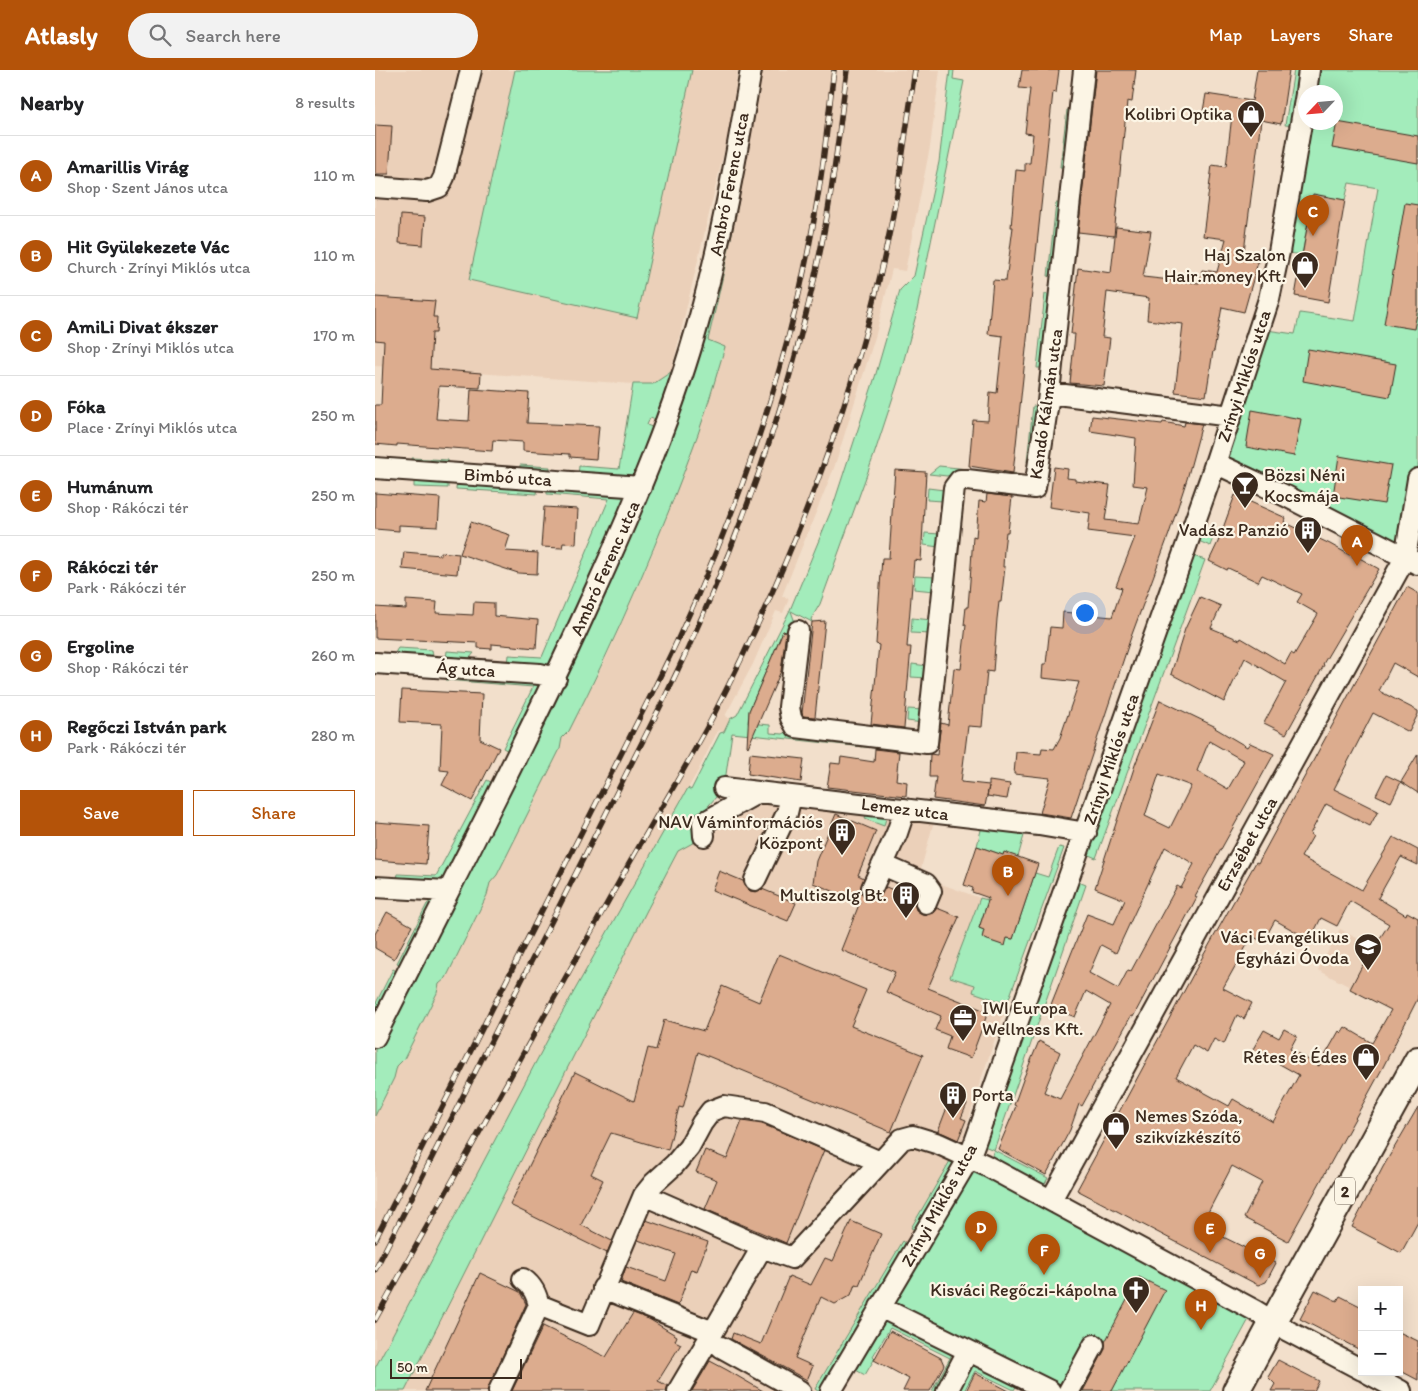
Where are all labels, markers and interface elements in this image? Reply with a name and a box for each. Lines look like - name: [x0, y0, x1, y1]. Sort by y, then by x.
- search box: [128, 13, 478, 58]
- text: Atlasly: [25, 21, 98, 50]
- icon: search: [146, 21, 174, 49]
- text: Search here: [186, 24, 281, 47]
- text: Map: [1209, 24, 1242, 46]
- text: Layers: [1270, 24, 1320, 46]
- text: Share: [1348, 24, 1393, 46]
- north arrow: [1298, 85, 1343, 130]
- text: Nearby: [20, 90, 84, 115]
- text: 8 results: [295, 93, 355, 112]
- shop icon: Kolibri Optika: [1236, 99, 1266, 138]
- place label: Kolibri Optika: [1124, 103, 1232, 125]
- street label: Ambró Ferenc utca: [704, 110, 754, 258]
- text: Amarillis Virág: [67, 155, 189, 178]
- text: A: [31, 166, 41, 185]
- text: 110 m: [313, 166, 355, 185]
- text: Shop · Szent János utca: [67, 178, 228, 197]
- pin: C: [1297, 195, 1329, 236]
- text: Hit Gyülekezete Vác: [67, 235, 230, 258]
- place label: Haj Szalon Hair.money Kft.: [1164, 244, 1286, 287]
- text: B: [31, 246, 41, 265]
- text: 110 m: [313, 246, 355, 265]
- shop icon: Haj Szalon Hair.money Kft.: [1290, 250, 1320, 289]
- text: Church · Zrínyi Miklós utca: [67, 258, 250, 277]
- street label: Zrínyi Miklós utca: [1212, 307, 1276, 445]
- text: AmiLi Divat ékszer: [67, 315, 218, 338]
- text: C: [31, 326, 41, 345]
- text: 170 m: [313, 326, 355, 345]
- street label: Kandó Kálmán utca: [1025, 327, 1067, 481]
- text: Shop · Zrínyi Miklós utca: [67, 338, 234, 357]
- text: Fóka: [67, 395, 106, 418]
- text: D: [31, 406, 41, 425]
- text: 250 m: [311, 406, 355, 425]
- text: Place · Zrínyi Miklós utca: [67, 418, 237, 437]
- street label: Bimbó utca: [463, 463, 554, 491]
- place label: Bözsi Néni Kocsmája: [1264, 464, 1345, 507]
- bar icon: Bözsi Néni Kocsmája: [1230, 470, 1260, 509]
- text: Humánum: [67, 475, 153, 498]
- text: E: [32, 486, 40, 505]
- text: 250 m: [311, 486, 355, 505]
- street label: Ambró Ferenc utca: [565, 496, 645, 639]
- text: Shop · Rákóczi tér: [67, 498, 188, 517]
- building icon: Vadász Panzió: [1293, 515, 1323, 554]
- place label: Vadász Panzió: [1179, 519, 1289, 541]
- pin: A: [1341, 525, 1373, 566]
- text: Rákóczi tér: [67, 555, 158, 578]
- text: F: [32, 566, 40, 585]
- text: 250 m: [311, 566, 355, 585]
- text: Park · Rákóczi tér: [67, 578, 186, 597]
- your location: [1072, 600, 1098, 626]
- text: Ergoline: [67, 635, 134, 658]
- text: G: [30, 646, 42, 665]
- text: 260 m: [311, 646, 355, 665]
- street label: Ág utca: [436, 656, 496, 682]
- text: Shop · Rákóczi tér: [67, 658, 188, 677]
- street label: Zrínyi Miklós utca: [1078, 690, 1144, 828]
- text: Regőczi István park: [67, 715, 227, 738]
- text: H: [30, 726, 42, 745]
- text: 280 m: [311, 726, 355, 745]
- text: Park · Rákóczi tér: [67, 738, 186, 757]
- button: Save: [20, 790, 183, 836]
- button: Share: [193, 790, 355, 836]
- street label: Erzsébet utca: [1212, 792, 1282, 895]
- street label: Lemez utca: [860, 793, 951, 825]
- place label: NAV Váminformációs Központ: [658, 811, 823, 854]
- building icon: NAV Váminformációs Központ: [827, 817, 857, 856]
- pin: B: [992, 855, 1024, 896]
- building icon: Multiszolg Bt.: [891, 880, 921, 919]
- place label: Multiszolg Bt.: [780, 884, 887, 906]
- place label: Váci Evangélikus Egyházi Óvoda: [1221, 926, 1350, 969]
- school or university icon: Váci Evangélikus Egyházi Óvoda: [1353, 932, 1383, 971]
- place label: IWI Europa Wellness Kft.: [982, 997, 1084, 1040]
- office icon: IWI Europa Wellness Kft.: [948, 1003, 978, 1042]
- shop icon: Rétes és Édes: [1351, 1042, 1381, 1081]
- place label: Rétes és Édes: [1243, 1046, 1347, 1068]
- building icon: Porta: [938, 1080, 968, 1119]
- place label: Porta: [972, 1084, 1014, 1106]
- place label: Nemes Szóda, szikvízkészítő: [1135, 1105, 1243, 1148]
- shop icon: Nemes Szóda, szikvízkészítő: [1101, 1111, 1131, 1150]
- street label: Zrínyi Miklós utca: [896, 1139, 982, 1271]
- road number: 2: [1335, 1178, 1355, 1204]
- pin: D: [965, 1211, 997, 1252]
- pin: E: [1194, 1212, 1226, 1253]
- pin: F: [1028, 1234, 1060, 1275]
- pin: G: [1244, 1237, 1276, 1278]
- church icon: Kisváci Regőczi-kápolna: [1121, 1275, 1151, 1314]
- place label: Kisváci Regőczi-kápolna: [930, 1279, 1118, 1301]
- map controls: [1358, 1286, 1403, 1376]
- button: +: [1358, 1286, 1403, 1331]
- pin: H: [1185, 1289, 1217, 1330]
- button: −: [1358, 1331, 1403, 1376]
- scale bar: [390, 1356, 523, 1379]
- text: 50 m: [397, 1359, 428, 1376]

